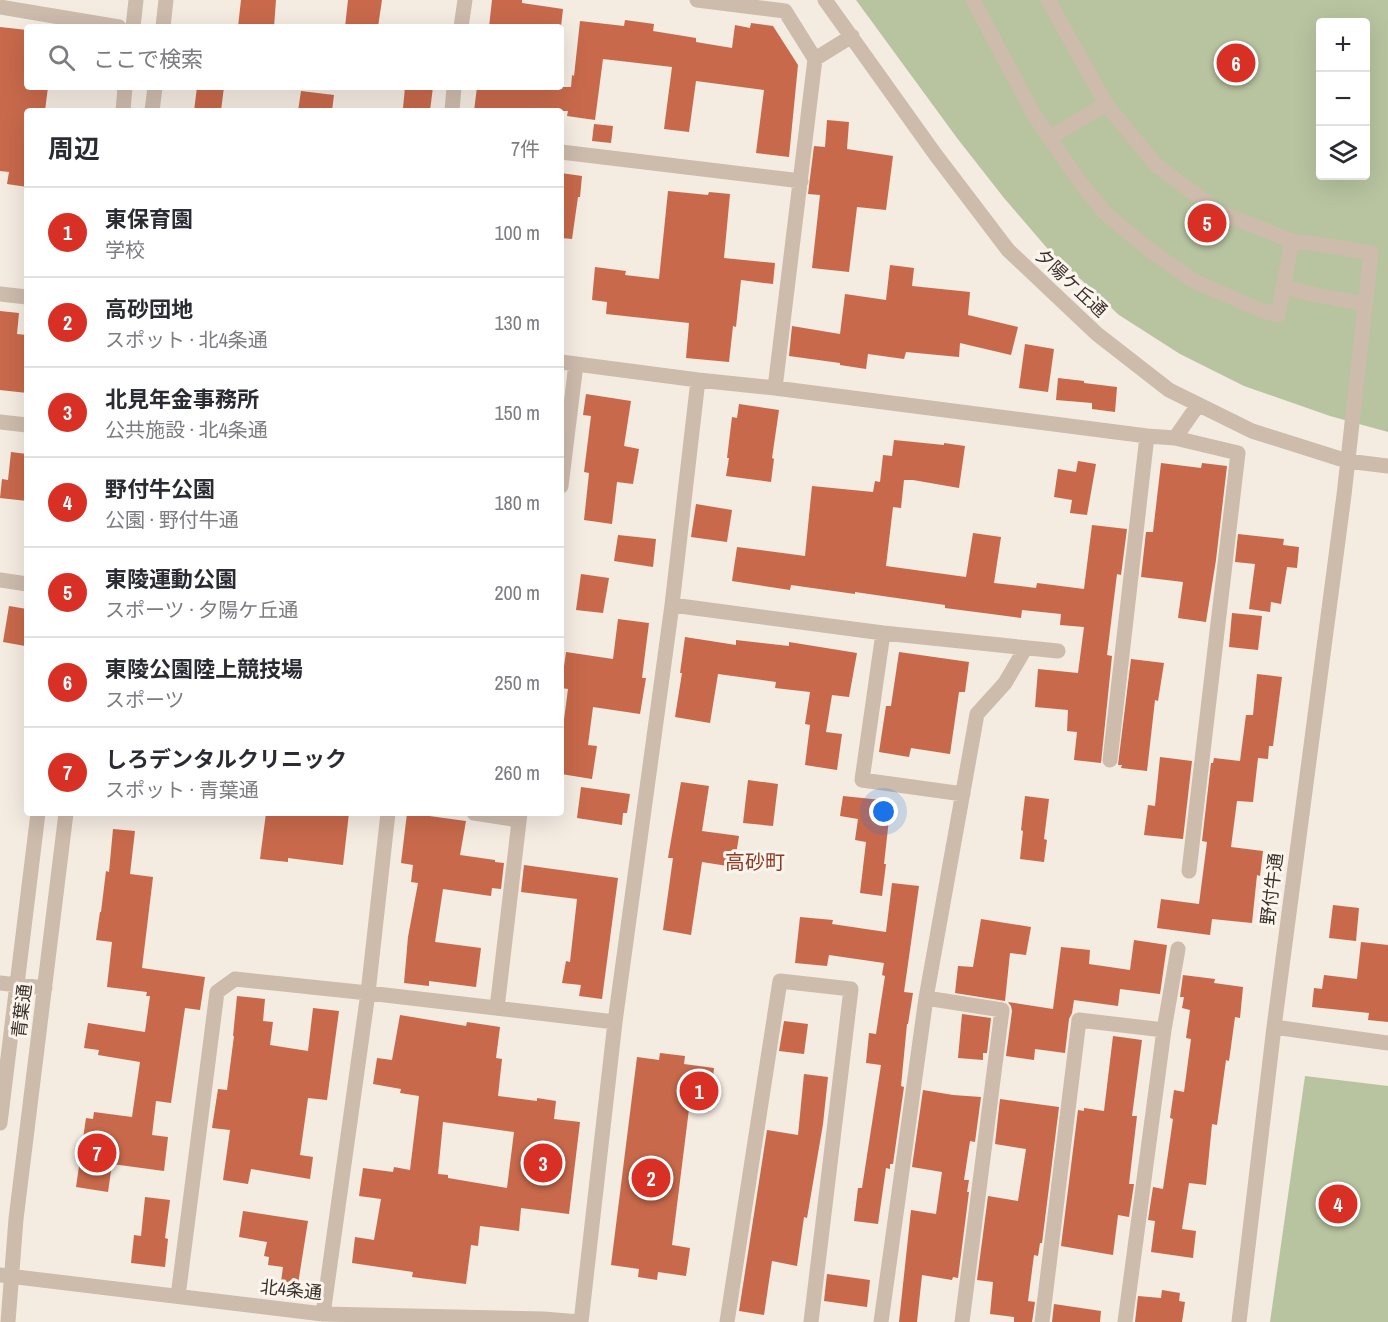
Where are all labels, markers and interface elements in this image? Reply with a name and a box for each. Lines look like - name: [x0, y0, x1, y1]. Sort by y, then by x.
- map controls: [1316, 18, 1370, 180]
- button: +: [1316, 18, 1370, 72]
- search box: [24, 24, 564, 90]
- pin: 6: [1216, 40, 1256, 86]
- icon: search: [45, 41, 78, 74]
- text: ここで検索: [93, 44, 203, 74]
- button: −: [1316, 72, 1370, 126]
- button: layers: [1316, 126, 1370, 180]
- text: 周辺: [48, 131, 100, 166]
- text: 7件: [511, 135, 540, 162]
- pin: 5: [1188, 200, 1226, 246]
- text: 東保育園: [105, 204, 193, 234]
- text: 1: [63, 219, 72, 246]
- text: 100 m: [494, 219, 540, 246]
- text: 学校: [105, 236, 145, 263]
- street label: 夕陽ケ丘通: [1030, 243, 1113, 322]
- text: 高砂団地: [105, 294, 193, 324]
- text: 2: [63, 309, 72, 336]
- text: 130 m: [494, 309, 540, 336]
- text: スポット · 北4条通: [105, 326, 268, 353]
- text: 北見年金事務所: [105, 384, 259, 414]
- text: 3: [63, 399, 72, 426]
- text: 150 m: [494, 399, 540, 426]
- text: 公共施設 · 北4条通: [105, 416, 268, 443]
- text: 野付牛公園: [105, 474, 215, 504]
- text: 4: [63, 489, 72, 516]
- text: 180 m: [494, 489, 540, 516]
- text: 公園 · 野付牛通: [105, 506, 239, 533]
- text: 東陵運動公園: [105, 564, 237, 594]
- text: 5: [63, 579, 72, 606]
- text: 200 m: [494, 579, 540, 606]
- text: スポーツ · 夕陽ケ丘通: [105, 596, 298, 623]
- text: 東陵公園陸上競技場: [105, 654, 303, 684]
- text: 6: [63, 669, 72, 696]
- text: 250 m: [494, 669, 540, 696]
- text: スポーツ: [105, 686, 185, 713]
- text: しろデンタルクリニック: [105, 744, 347, 774]
- text: 7: [63, 759, 72, 786]
- text: 260 m: [494, 759, 540, 786]
- text: スポット · 青葉通: [105, 776, 259, 803]
- your location: [869, 797, 898, 826]
- district label: 高砂町: [725, 848, 785, 875]
- street label: 野付牛通: [1255, 852, 1288, 926]
- street label: 青葉通: [6, 983, 37, 1039]
- pin: 1: [680, 1068, 718, 1114]
- pin: 7: [78, 1130, 116, 1176]
- pin: 3: [524, 1140, 562, 1186]
- pin: 2: [632, 1156, 670, 1200]
- pin: 4: [1318, 1182, 1358, 1226]
- street label: 北4条通: [259, 1274, 323, 1305]

